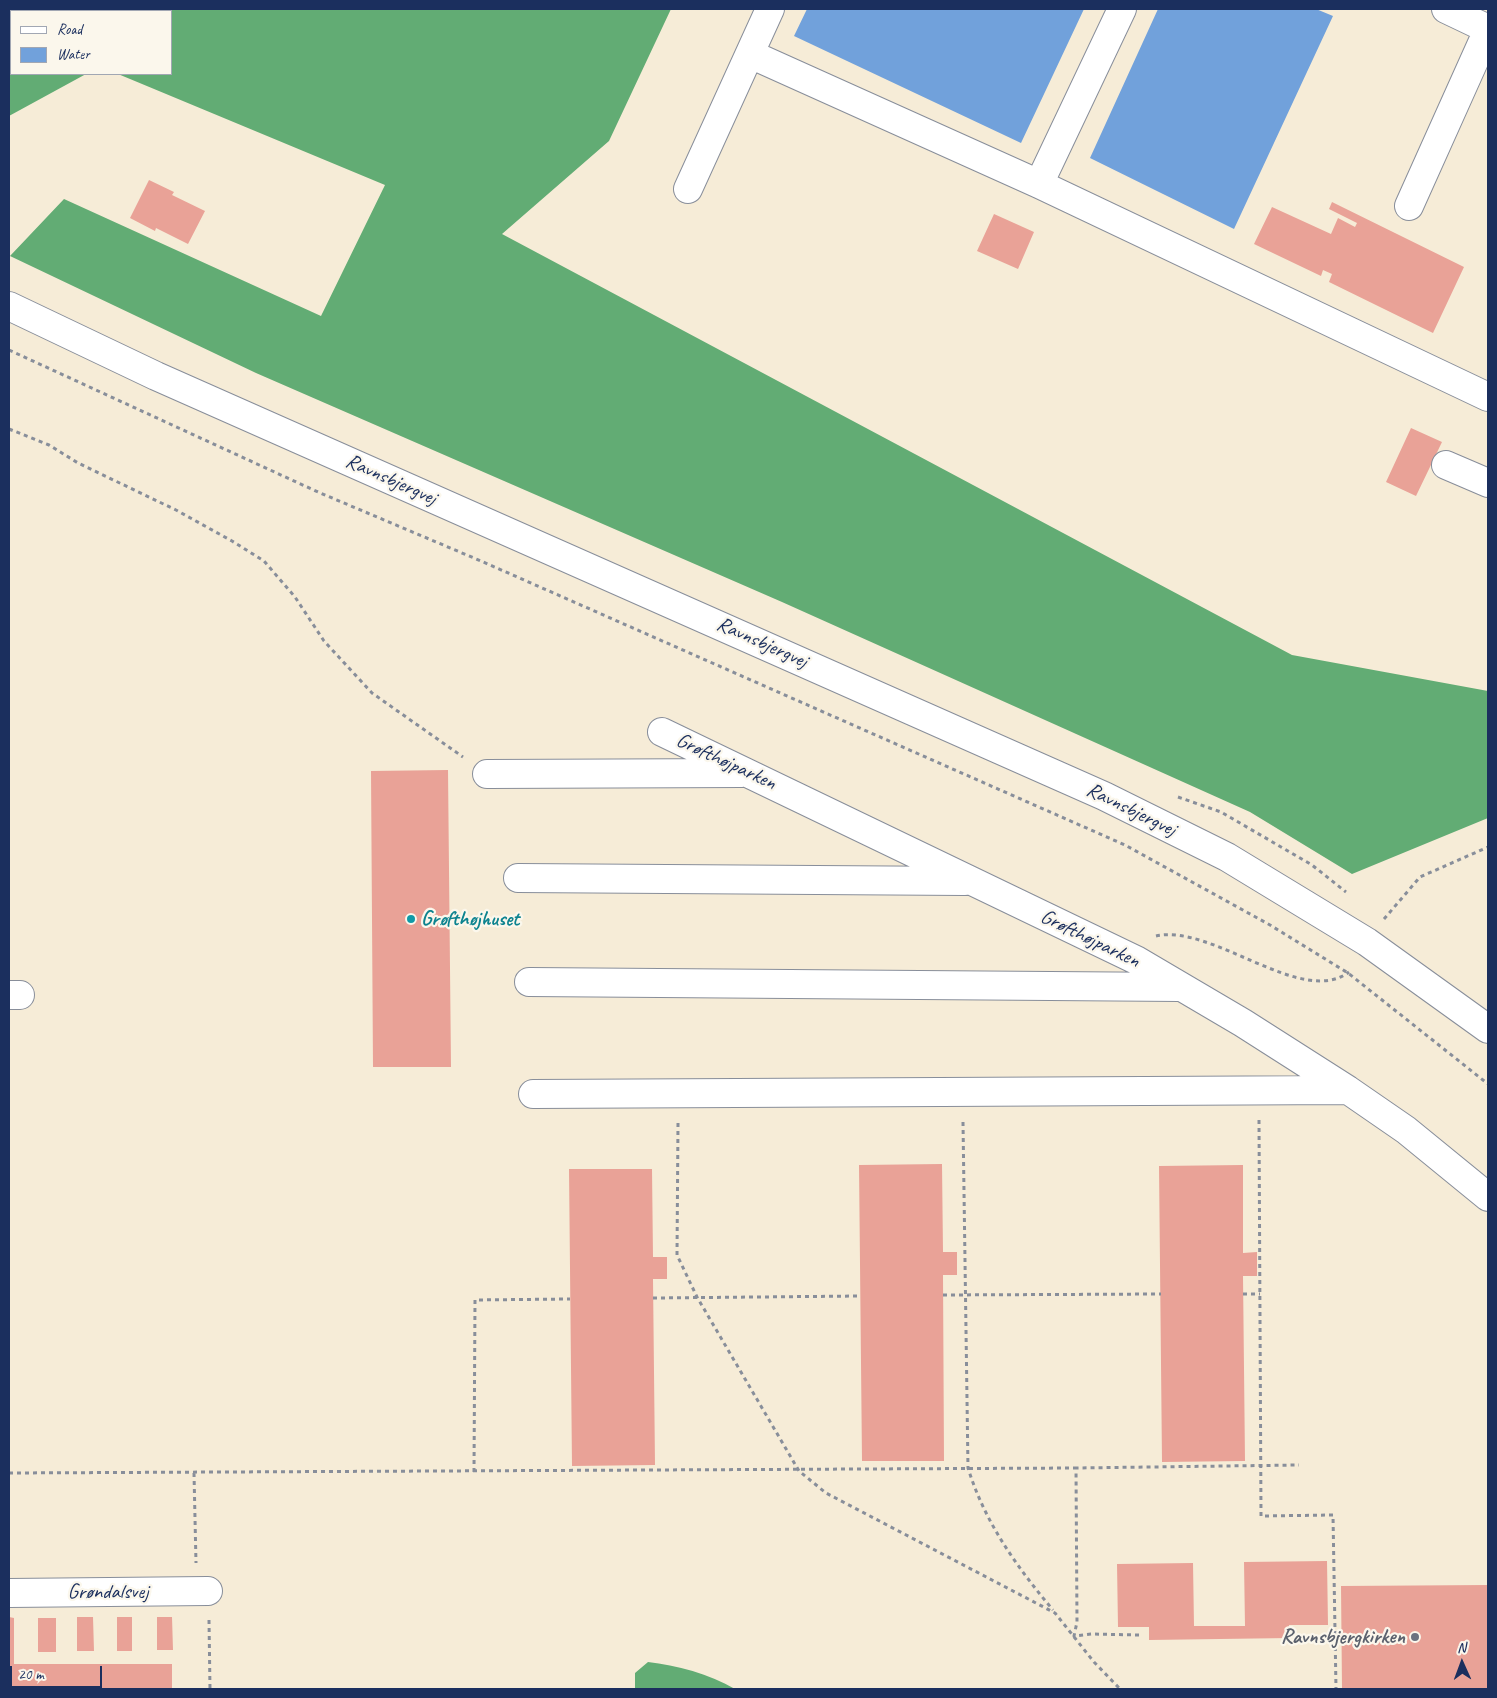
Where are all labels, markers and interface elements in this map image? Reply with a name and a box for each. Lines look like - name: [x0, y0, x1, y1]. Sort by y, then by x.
- legend: [10, 10, 172, 75]
- text: Road: [57, 20, 82, 39]
- text: Water: [57, 45, 90, 64]
- street label: Ravnsbjergvej: [342, 449, 440, 511]
- street label: Ravnsbjergvej: [713, 612, 811, 674]
- street label: Grøfthøjparken: [672, 728, 780, 796]
- street label: Ravnsbjergvej: [1082, 777, 1180, 843]
- street label: Grøfthøjparken: [1036, 904, 1144, 974]
- place label: Grøfthøjhuset: [421, 906, 519, 932]
- marker: Grøfthøjhuset: [405, 913, 417, 925]
- street label: Grøndalsvej: [68, 1579, 148, 1605]
- place label: Ravnsbjergkirken: [1281, 1624, 1405, 1650]
- marker: Ravnsbjergkirken: [1409, 1631, 1421, 1643]
- north arrow: [1437, 1638, 1487, 1688]
- text: N: [1457, 1639, 1466, 1656]
- scale bar: [12, 1656, 105, 1688]
- text: 20 m: [18, 1665, 44, 1684]

